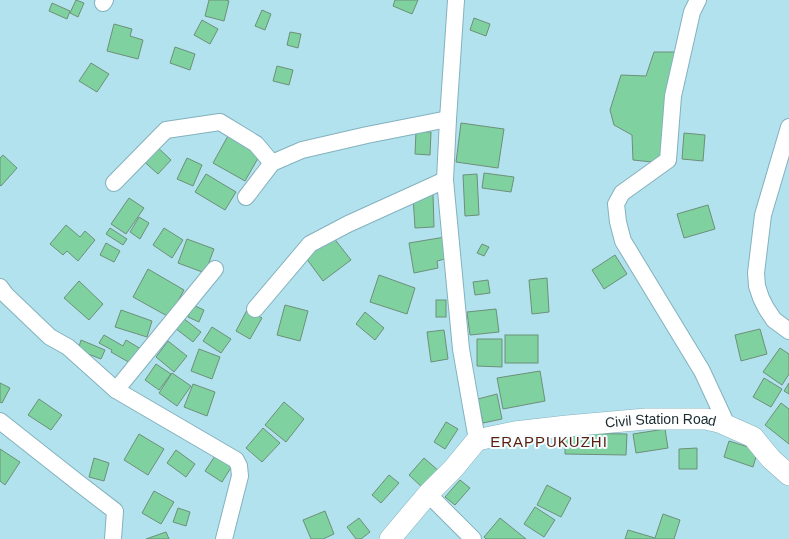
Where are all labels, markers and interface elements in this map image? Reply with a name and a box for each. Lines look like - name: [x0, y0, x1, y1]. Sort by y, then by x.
- street label: Civil Station Road: [604, 411, 718, 431]
- district label: ERAPPUKUZHI: [490, 433, 608, 450]

